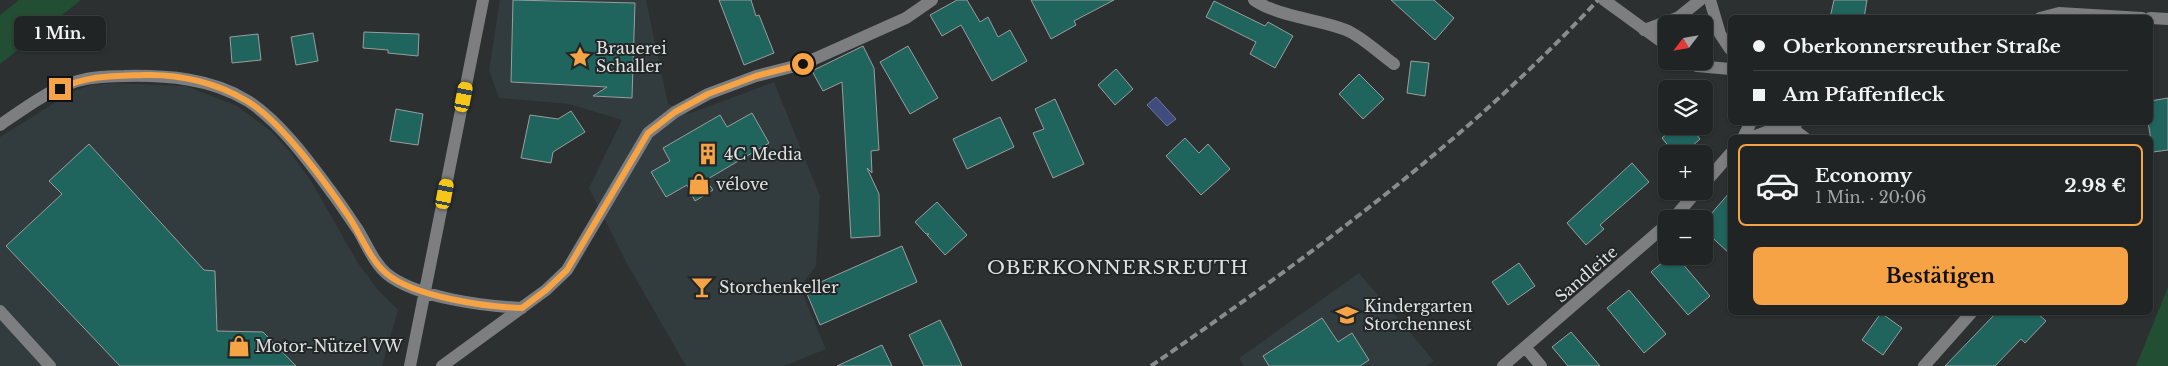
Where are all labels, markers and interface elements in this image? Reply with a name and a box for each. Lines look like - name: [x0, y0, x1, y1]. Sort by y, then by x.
- north arrow: [1658, 15, 1712, 70]
- map controls: [1658, 15, 1713, 265]
- callout: 1 Min.: [14, 17, 106, 52]
- text: 1 Min.: [34, 23, 86, 43]
- text: Oberkonnersreuther Straße: [1783, 35, 2061, 58]
- place label: Brauerei Schaller: [596, 38, 667, 76]
- place icon: Brauerei Schaller: [567, 44, 593, 70]
- route start: [792, 53, 814, 75]
- route end: [49, 78, 71, 100]
- button: layers: [1658, 80, 1713, 135]
- car: [453, 81, 474, 113]
- text: Am Pfaffenfleck: [1783, 83, 1945, 106]
- building icon: 4C Media: [695, 141, 721, 167]
- place label: 4C Media: [724, 144, 802, 164]
- button: +: [1658, 145, 1713, 200]
- icon: car: [1755, 163, 1800, 208]
- text: Economy: [1815, 164, 1912, 187]
- shop icon: vélove: [686, 171, 712, 197]
- place label: vélove: [716, 174, 769, 194]
- text: 2.98 €: [2064, 174, 2126, 197]
- car: [434, 178, 455, 210]
- text: 1 Min. · 20:06: [1815, 187, 1926, 207]
- button: −: [1658, 210, 1713, 265]
- street label: Sandleite: [1551, 242, 1621, 306]
- button: Bestätigen: [1753, 247, 2128, 305]
- district label: OBERKONNERSREUTH: [987, 256, 1249, 279]
- bar icon: Storchenkeller: [689, 274, 715, 300]
- place label: Storchenkeller: [719, 277, 839, 297]
- place label: Kindergarten Storchennest: [1364, 296, 1473, 334]
- school or university icon: Kindergarten Storchennest: [1334, 302, 1360, 328]
- shop icon: Motor-Nützel VW: [226, 333, 252, 359]
- place label: Motor-Nützel VW: [255, 336, 403, 356]

